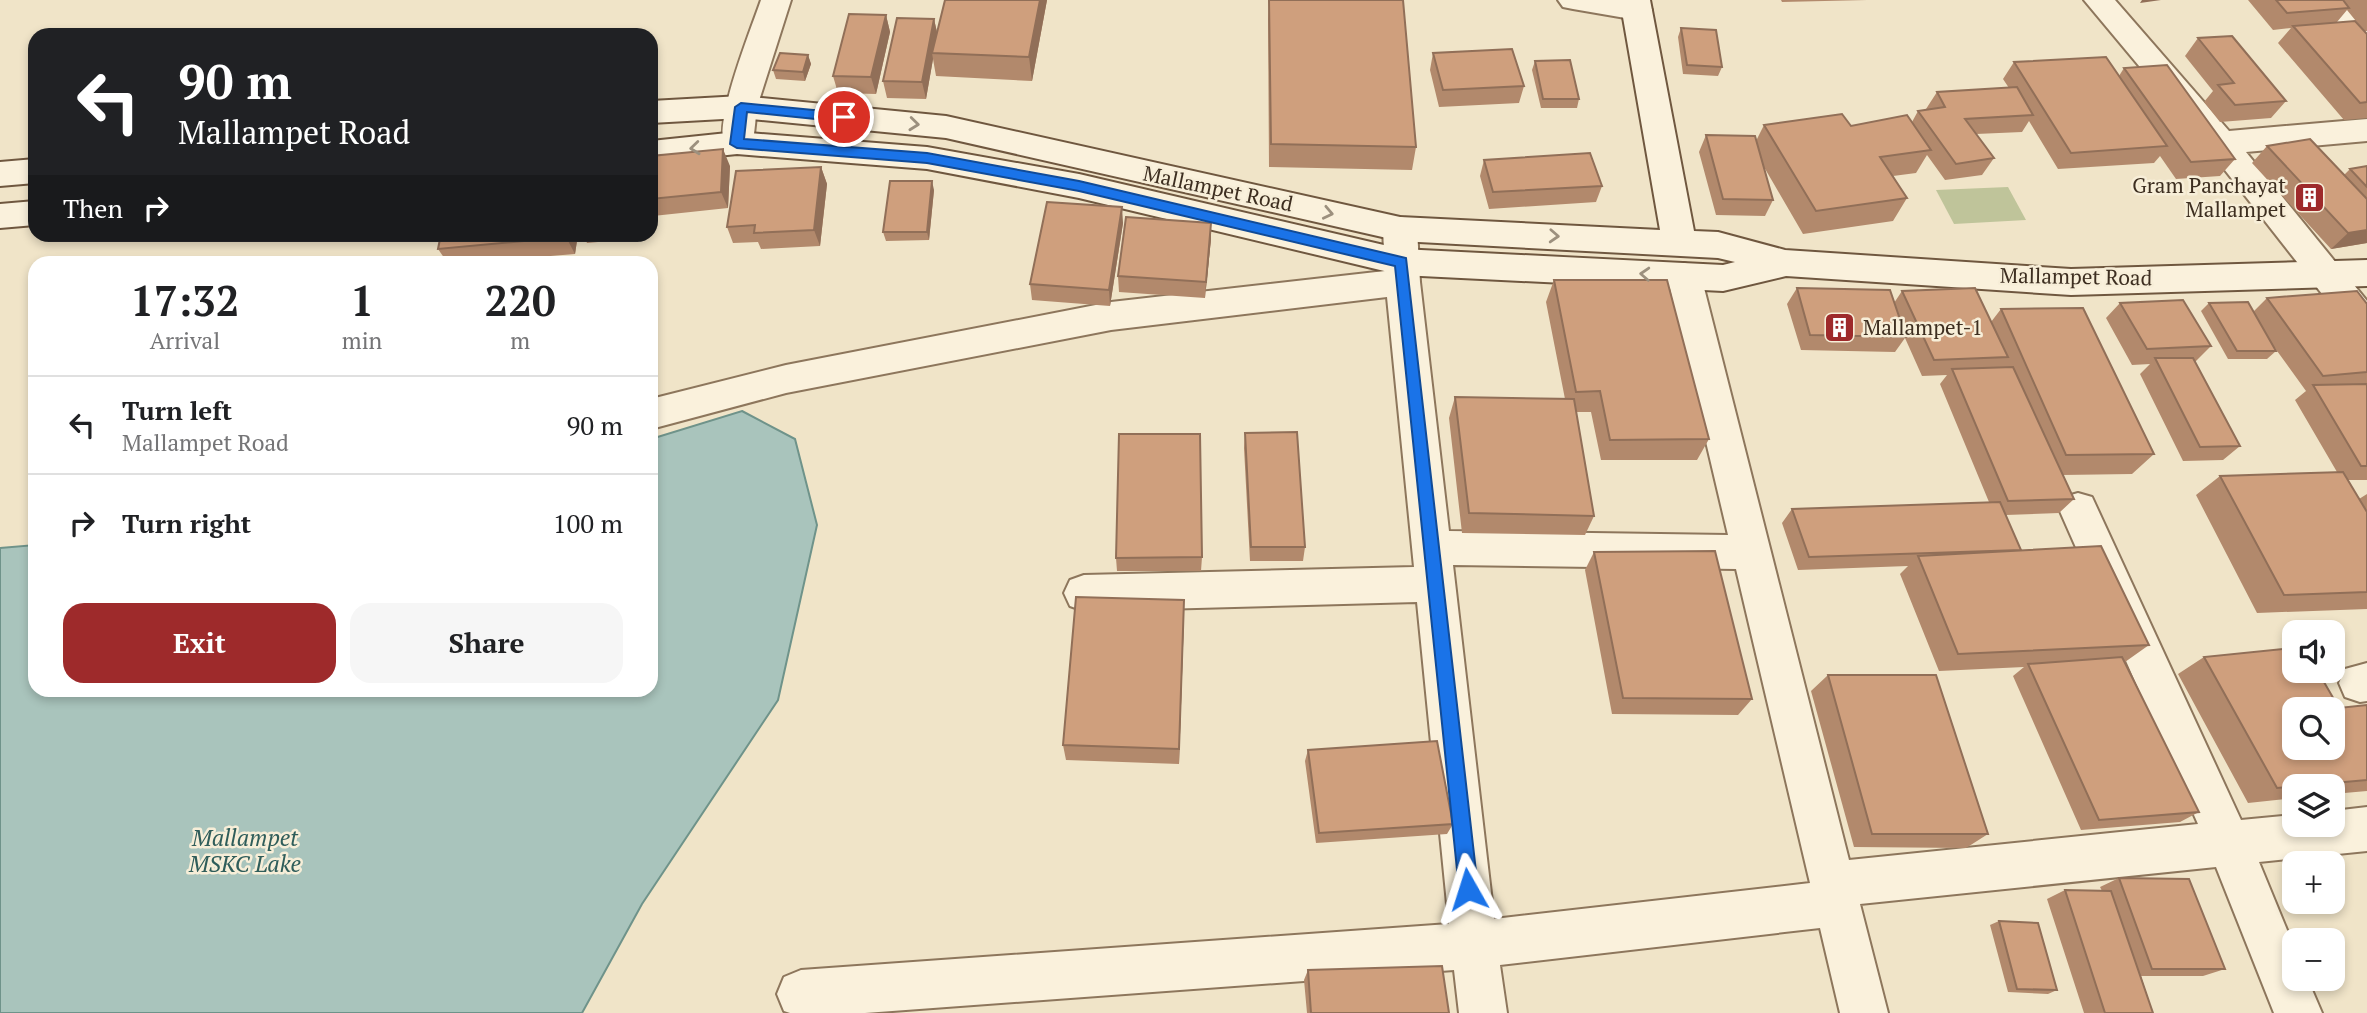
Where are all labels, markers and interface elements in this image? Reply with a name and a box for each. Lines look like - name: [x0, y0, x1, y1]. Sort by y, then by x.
- text: 90 m: [178, 48, 292, 113]
- icon: left: [63, 56, 154, 147]
- pin: [814, 87, 874, 147]
- icon: arrive: [825, 98, 863, 136]
- text: Mallampet Road: [178, 111, 410, 153]
- one-way arrow: [909, 116, 920, 131]
- one-way arrow: [689, 140, 701, 155]
- street label: Mallampet Road: [1141, 158, 1296, 218]
- place label: Gram Panchayat Mallampet: [2132, 171, 2286, 223]
- building icon: Gram Panchayat Mallampet: [2292, 181, 2326, 215]
- icon: right: [137, 189, 175, 227]
- text: Then: [63, 191, 123, 225]
- one-way arrow: [1322, 204, 1334, 219]
- one-way arrow: [1549, 229, 1560, 244]
- street label: Mallampet Road: [2000, 261, 2153, 291]
- one-way arrow: [1639, 266, 1650, 281]
- text: 17:32: [130, 272, 240, 328]
- text: 1: [350, 272, 374, 328]
- text: 220: [485, 272, 556, 328]
- building icon: Mallampet-1: [1823, 311, 1857, 345]
- place label: Mallampet-1: [1863, 313, 1983, 341]
- text: Arrival: [150, 325, 220, 356]
- text: min: [342, 325, 382, 356]
- text: m: [510, 325, 530, 356]
- text: Turn left: [122, 393, 232, 427]
- icon: left: [63, 406, 101, 444]
- text: 90 m: [567, 408, 623, 442]
- text: Mallampet Road: [122, 427, 289, 458]
- icon: right: [63, 504, 101, 542]
- text: Turn right: [122, 506, 251, 540]
- text: 100 m: [553, 506, 623, 540]
- button: Exit: [63, 603, 336, 683]
- button: Share: [350, 603, 623, 683]
- map controls: [2282, 620, 2345, 991]
- button: sound: [2282, 620, 2345, 683]
- button: search: [2282, 697, 2345, 760]
- button: layers: [2282, 774, 2345, 837]
- water label: Mallampet MSKC Lake: [188, 822, 301, 879]
- button: +: [2282, 851, 2345, 914]
- position arrow: [1431, 852, 1505, 926]
- button: −: [2282, 928, 2345, 991]

